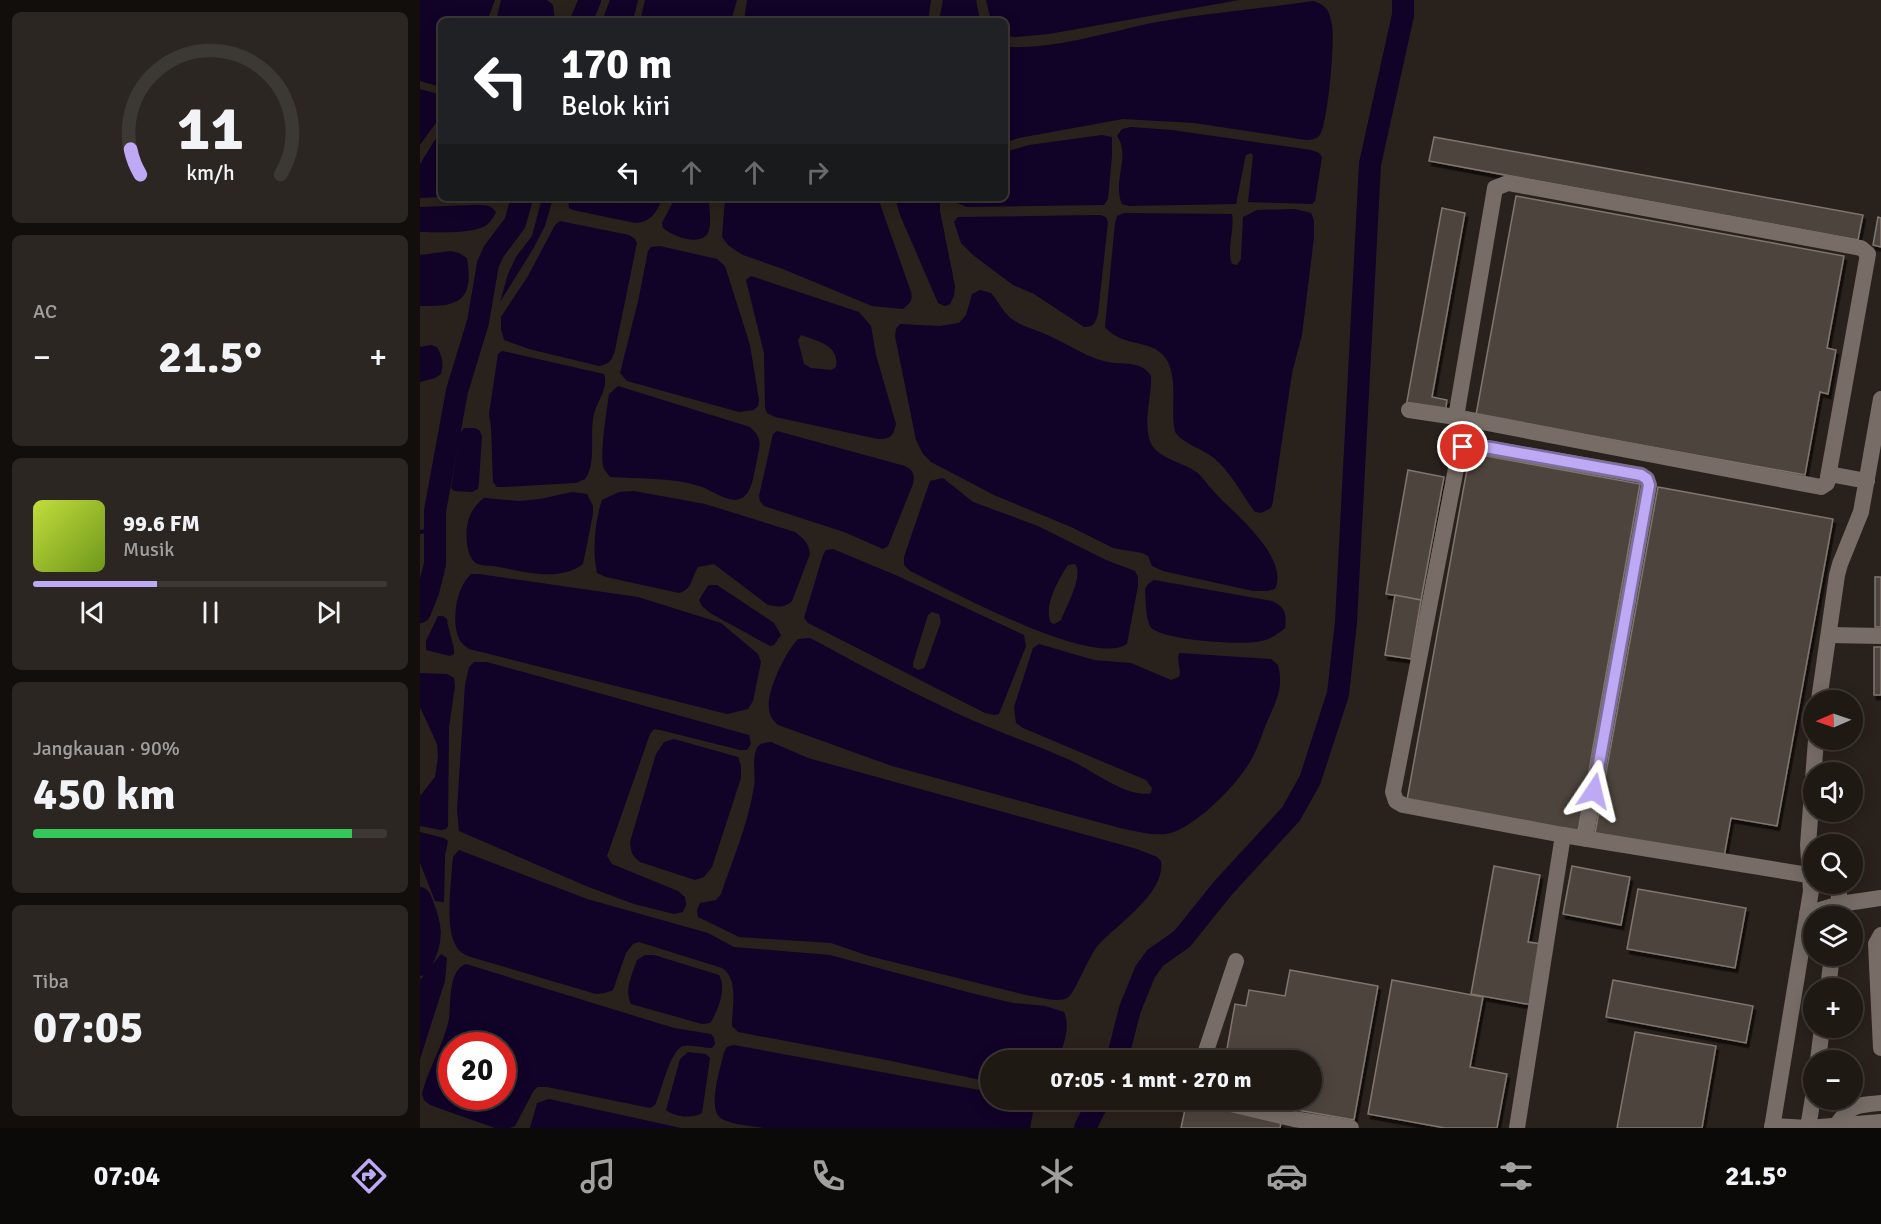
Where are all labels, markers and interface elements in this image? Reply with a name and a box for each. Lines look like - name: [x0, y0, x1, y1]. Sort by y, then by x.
- text: 170 m: [561, 39, 672, 90]
- icon: left: [462, 42, 540, 120]
- text: 11: [176, 90, 244, 167]
- text: Belok kiri: [561, 90, 670, 123]
- icon: left: [612, 156, 645, 189]
- icon: ahead: [675, 156, 708, 189]
- icon: ahead: [738, 156, 771, 189]
- icon: right: [801, 156, 834, 189]
- text: km/h: [186, 160, 234, 186]
- text: AC: [33, 299, 57, 324]
- text: 21.5°: [158, 330, 262, 385]
- text: −: [33, 337, 51, 378]
- text: +: [369, 337, 387, 378]
- pin: [1437, 421, 1488, 472]
- icon: arrive: [1446, 430, 1479, 463]
- text: 99.6 FM: [123, 510, 200, 537]
- text: Musik: [123, 537, 174, 562]
- icon: previous: [76, 596, 109, 629]
- icon: pause: [194, 596, 227, 629]
- icon: next: [312, 596, 345, 629]
- north arrow: [1803, 690, 1863, 750]
- map controls: [1803, 690, 1863, 1110]
- text: Jangkauan · 90%: [33, 736, 180, 761]
- position arrow: [1562, 759, 1626, 823]
- button: sound: [1803, 762, 1863, 822]
- text: 450 km: [33, 767, 176, 822]
- button: search: [1803, 834, 1863, 894]
- button: layers: [1803, 906, 1863, 966]
- text: Tiba: [33, 969, 69, 994]
- button: +: [1803, 978, 1863, 1038]
- text: 07:05: [33, 1000, 143, 1055]
- speed limit sign: 20: [438, 1032, 516, 1110]
- button: −: [1803, 1050, 1863, 1110]
- text: 07:05 · 1 mnt · 270 m: [1051, 1066, 1251, 1093]
- icon: directions: [348, 1155, 390, 1197]
- icon: music: [577, 1155, 619, 1197]
- icon: phone: [807, 1155, 849, 1197]
- icon: climate: [1036, 1155, 1078, 1197]
- icon: car: [1266, 1155, 1308, 1197]
- icon: filters: [1495, 1155, 1537, 1197]
- text: 07:04: [94, 1160, 160, 1193]
- text: 21.5°: [1725, 1160, 1787, 1193]

